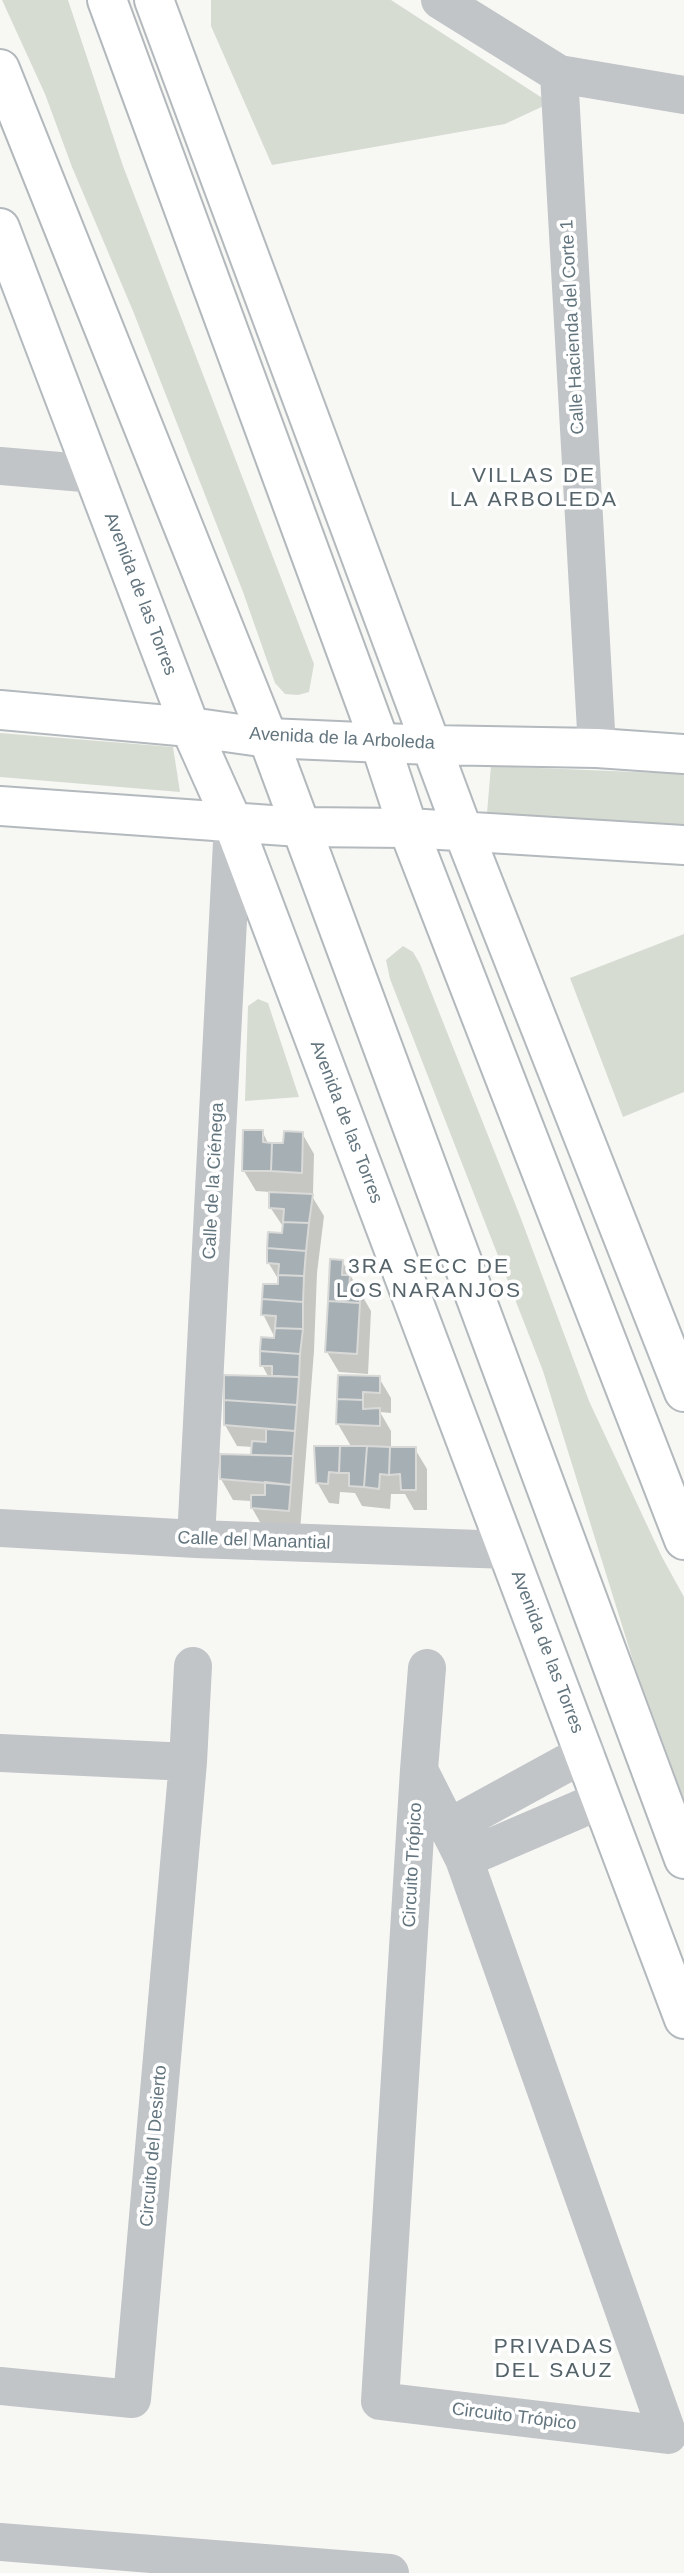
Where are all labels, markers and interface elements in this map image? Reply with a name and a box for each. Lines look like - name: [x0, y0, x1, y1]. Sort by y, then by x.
- street label: Calle Hacienda del Corte 1: [557, 219, 589, 435]
- district label: VILLAS DE LA ARBOLEDA: [451, 463, 617, 513]
- street label: Avenida de las Torres: [99, 509, 181, 679]
- street label: Avenida de la Arboleda: [249, 723, 435, 755]
- street label: Avenida de las Torres: [305, 1037, 387, 1207]
- street label: Calle de la Ciénega: [199, 1102, 229, 1260]
- district label: 3RA SECC DE LOS NARANJOS: [337, 1254, 521, 1304]
- street label: Calle del Manantial: [177, 1528, 331, 1554]
- street label: Avenida de las Torres: [506, 1567, 588, 1737]
- street label: Circuito Trópico: [399, 1802, 427, 1928]
- street label: Circuito del Desierto: [136, 2064, 172, 2228]
- district label: PRIVADAS DEL SAUZ: [495, 2334, 613, 2384]
- street label: Circuito Trópico: [450, 2399, 578, 2435]

